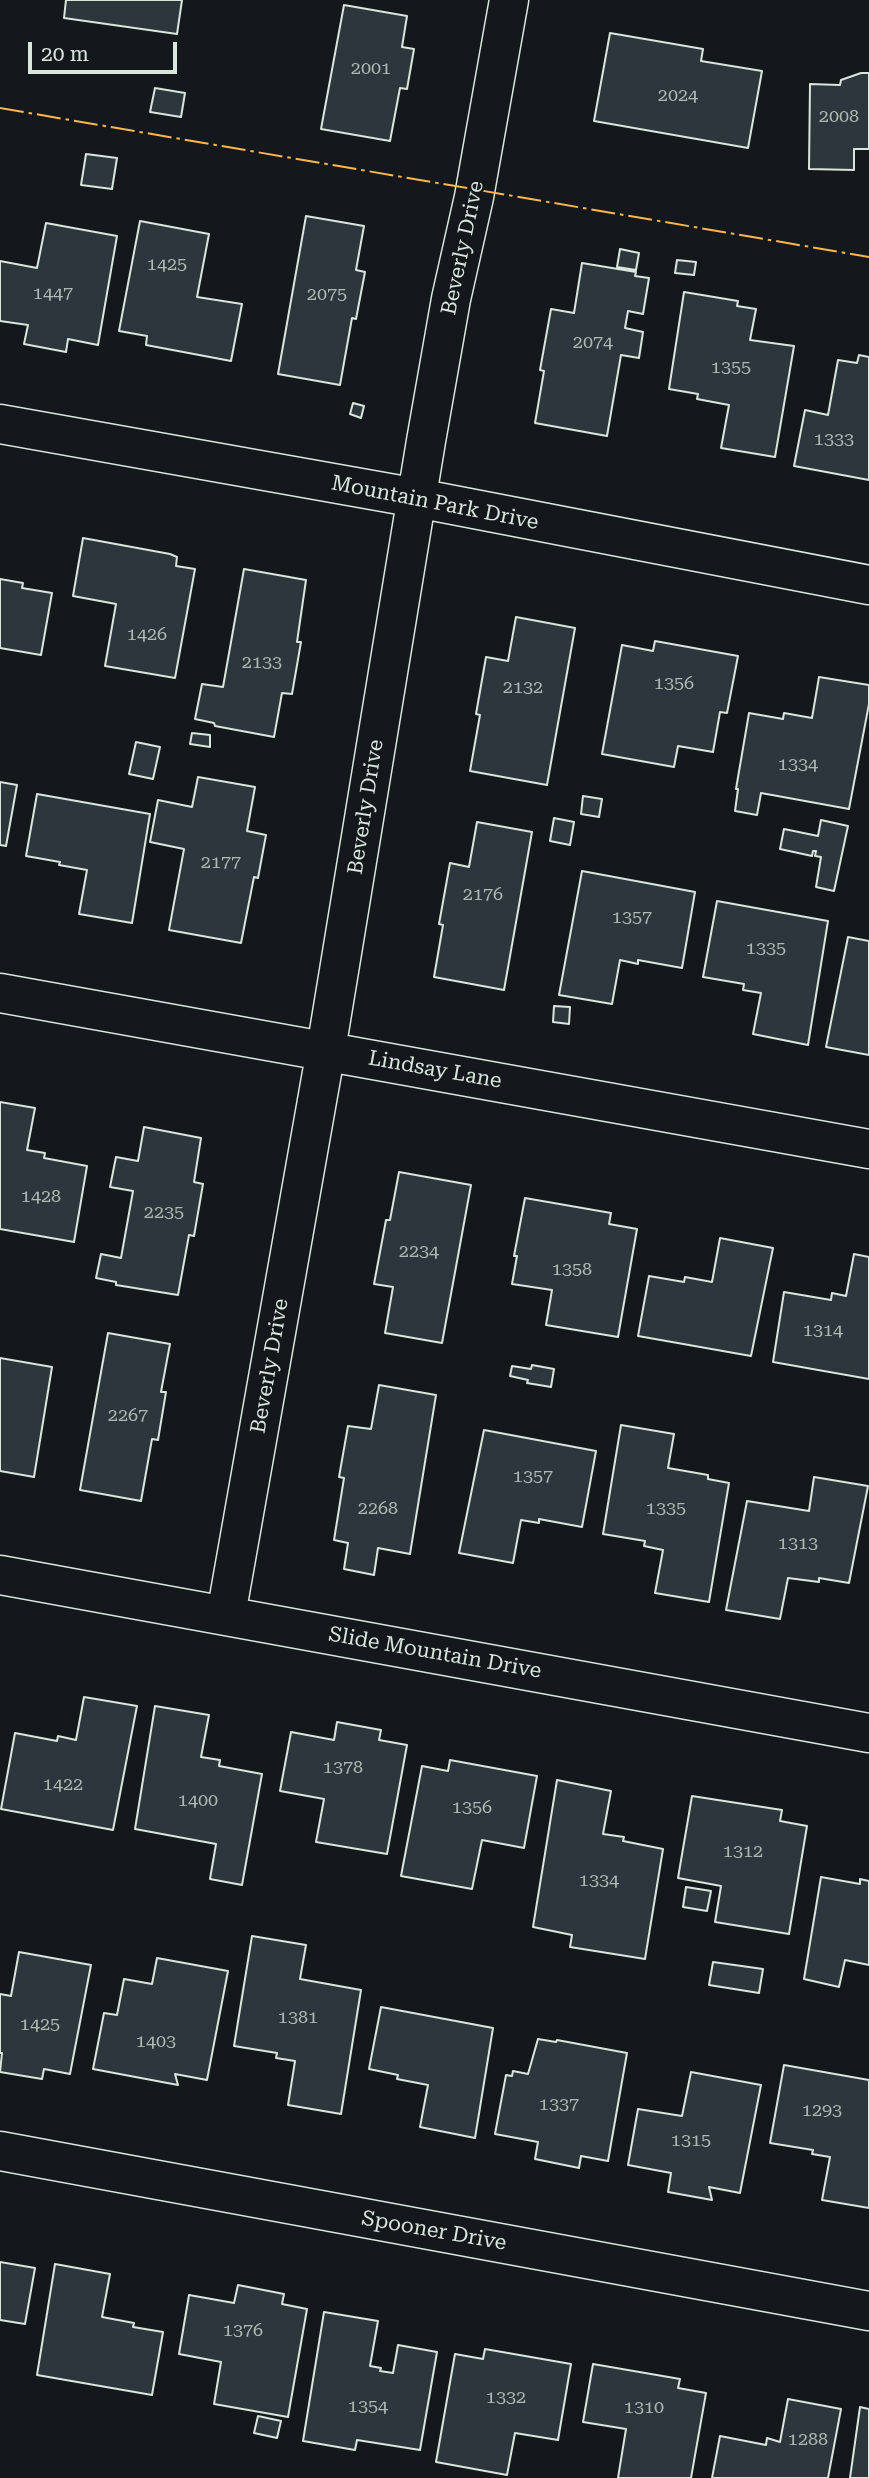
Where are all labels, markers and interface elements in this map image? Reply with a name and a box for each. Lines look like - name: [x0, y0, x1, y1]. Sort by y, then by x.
- scale bar: [32, 28, 180, 72]
- text: 20 m: [41, 42, 89, 66]
- house number: 2001: [351, 58, 391, 80]
- house number: 2024: [658, 85, 698, 107]
- house number: 2008: [819, 106, 859, 128]
- street label: Beverly Drive: [436, 179, 490, 317]
- house number: 1425: [147, 254, 187, 276]
- house number: 1447: [33, 283, 73, 305]
- house number: 2075: [307, 284, 347, 306]
- house number: 2074: [573, 332, 613, 354]
- house number: 1355: [711, 357, 751, 379]
- house number: 1333: [814, 429, 854, 451]
- street label: Mountain Park Drive: [329, 471, 541, 535]
- house number: 1426: [127, 624, 167, 646]
- house number: 2133: [242, 652, 282, 674]
- house number: 1356: [654, 673, 694, 695]
- house number: 2132: [503, 677, 543, 699]
- street label: Beverly Drive: [343, 738, 389, 876]
- house number: 1334: [778, 754, 818, 776]
- house number: 2177: [201, 852, 241, 874]
- house number: 2176: [463, 884, 503, 906]
- house number: 1357: [612, 907, 652, 929]
- house number: 1335: [746, 938, 786, 960]
- street label: Lindsay Lane: [366, 1046, 504, 1094]
- house number: 1428: [21, 1186, 61, 1208]
- house number: 2235: [144, 1202, 184, 1224]
- house number: 2234: [399, 1241, 439, 1263]
- house number: 1358: [552, 1259, 592, 1281]
- street label: Beverly Drive: [246, 1297, 294, 1435]
- house number: 1314: [803, 1320, 843, 1342]
- house number: 2267: [108, 1405, 148, 1427]
- house number: 1357: [513, 1466, 553, 1488]
- house number: 2268: [358, 1498, 398, 1520]
- house number: 1335: [646, 1498, 686, 1520]
- house number: 1313: [778, 1533, 818, 1555]
- street label: Slide Mountain Drive: [327, 1622, 543, 1684]
- house number: 1378: [323, 1757, 363, 1779]
- house number: 1422: [43, 1774, 83, 1796]
- house number: 1400: [178, 1790, 218, 1812]
- house number: 1356: [452, 1797, 492, 1819]
- house number: 1312: [723, 1841, 763, 1863]
- house number: 1334: [579, 1870, 619, 1892]
- house number: 1381: [278, 2007, 318, 2029]
- house number: 1425: [20, 2014, 60, 2036]
- house number: 1403: [136, 2031, 176, 2053]
- house number: 1337: [539, 2094, 579, 2116]
- house number: 1293: [802, 2100, 842, 2122]
- house number: 1315: [671, 2130, 711, 2152]
- street label: Spooner Drive: [360, 2206, 508, 2256]
- house number: 1376: [223, 2320, 263, 2342]
- house number: 1332: [486, 2387, 526, 2409]
- house number: 1354: [348, 2396, 388, 2418]
- house number: 1310: [624, 2397, 664, 2419]
- house number: 1288: [788, 2429, 828, 2451]

